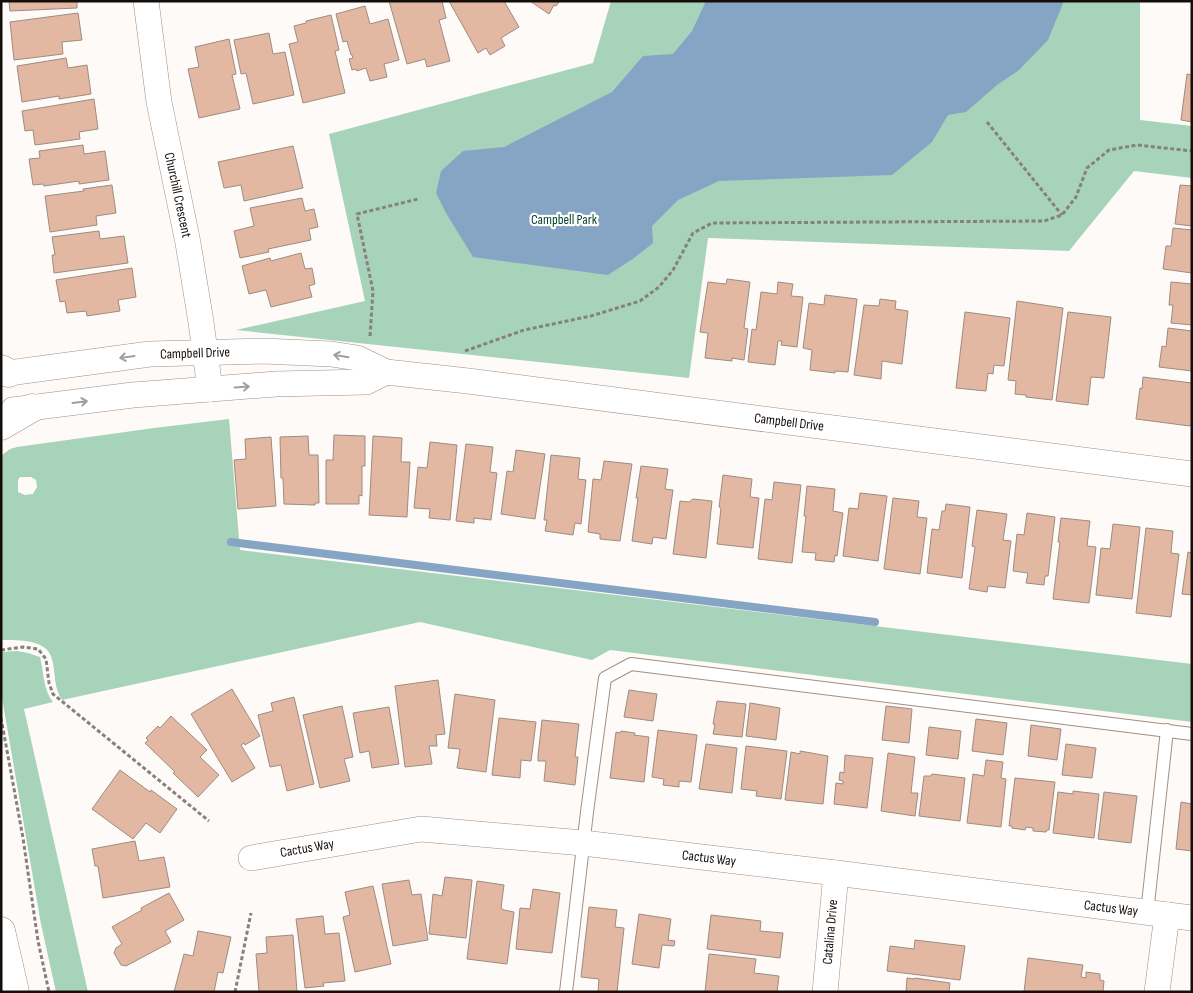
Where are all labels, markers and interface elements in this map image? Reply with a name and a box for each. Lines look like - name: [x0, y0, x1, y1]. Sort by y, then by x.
- street label: Churchill Crescent: [161, 151, 195, 239]
- park label: Campbell Park: [531, 211, 598, 228]
- street label: Campbell Drive: [160, 343, 230, 363]
- one-way arrow: [333, 351, 349, 361]
- one-way arrow: [119, 353, 135, 363]
- one-way arrow: [233, 382, 249, 392]
- one-way arrow: [72, 397, 88, 407]
- street label: Campbell Drive: [753, 409, 825, 435]
- street label: Cactus Way: [279, 835, 336, 861]
- street label: Cactus Way: [681, 846, 738, 870]
- street label: Cactus Way: [1083, 896, 1140, 920]
- street label: Catalina Drive: [819, 899, 841, 965]

